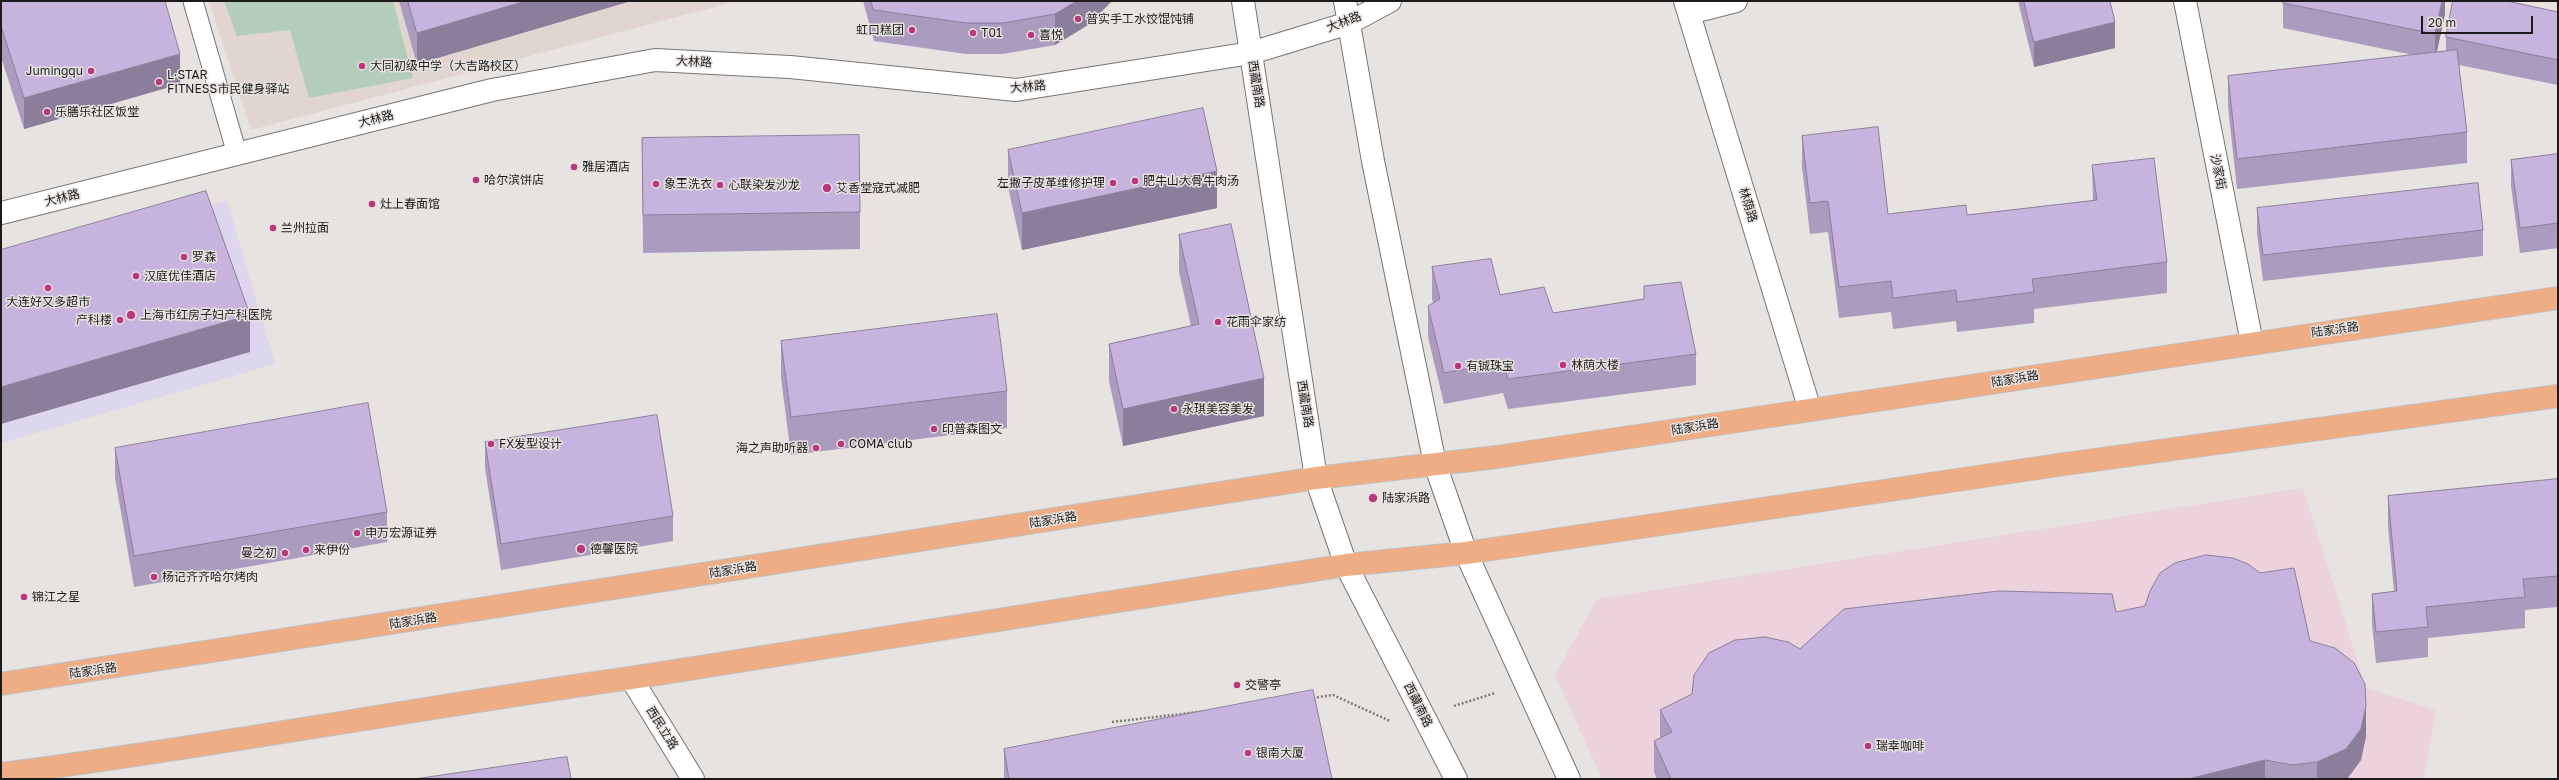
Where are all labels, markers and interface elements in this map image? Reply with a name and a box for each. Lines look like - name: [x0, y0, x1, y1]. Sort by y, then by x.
- scale bar: [2423, 8, 2535, 34]
- street label: 大林路: [1325, 9, 1363, 35]
- place label: 普实手工水饺馄饨铺: [1086, 12, 1194, 26]
- marker: 普实手工水饺馄饨铺: [1073, 14, 1083, 24]
- text: 20 m: [2428, 15, 2456, 30]
- place label: 虹口糕团: [856, 23, 904, 37]
- marker: 虹口糕团: [907, 25, 917, 35]
- place label: T01: [981, 26, 1002, 40]
- marker: T01: [968, 28, 978, 38]
- place label: 喜悦: [1039, 28, 1063, 42]
- marker: 喜悦: [1026, 30, 1036, 40]
- street label: 大林路: [676, 54, 712, 70]
- place label: 大同初级中学（大吉路校区）: [370, 59, 526, 73]
- street label: 西藏南路: [1245, 59, 1267, 109]
- marker: 大同初级中学（大吉路校区）: [357, 61, 367, 71]
- place label: Jumingqu: [26, 64, 83, 78]
- marker: Jumingqu: [86, 66, 96, 76]
- place label: L·STAR FITNESS市民健身驿站: [167, 68, 289, 96]
- marker: L·STAR FITNESS市民健身驿站: [154, 77, 164, 87]
- street label: 大林路: [1009, 78, 1047, 96]
- place label: 乐膳乐社区饭堂: [55, 105, 139, 119]
- marker: 乐膳乐社区饭堂: [42, 107, 52, 117]
- street label: 大林路: [357, 108, 395, 130]
- street label: 沙家街: [2207, 153, 2229, 191]
- place label: 雅居酒店: [582, 160, 630, 174]
- marker: 雅居酒店: [569, 162, 579, 172]
- place label: 哈尔滨饼店: [484, 173, 544, 187]
- place label: 肥牛山大骨牛肉汤: [1143, 174, 1239, 188]
- marker: 哈尔滨饼店: [471, 175, 481, 185]
- place label: 左撇子皮革维修护理: [997, 176, 1105, 190]
- marker: 肥牛山大骨牛肉汤: [1130, 176, 1140, 186]
- place label: 象王洗衣: [664, 177, 712, 191]
- place label: 心联染发沙龙: [728, 178, 800, 192]
- marker: 左撇子皮革维修护理: [1108, 178, 1118, 188]
- marker: 象王洗衣: [651, 179, 661, 189]
- marker: 心联染发沙龙: [715, 180, 725, 190]
- place label: 艾香堂寇式减肥: [836, 181, 920, 195]
- marker: 艾香堂寇式减肥: [821, 182, 833, 194]
- street label: 林荫路: [1736, 186, 1760, 224]
- street label: 大林路: [43, 187, 81, 209]
- place label: 灶上春面馆: [380, 197, 440, 211]
- marker: 灶上春面馆: [367, 199, 377, 209]
- place label: 兰州拉面: [281, 221, 329, 235]
- marker: 兰州拉面: [268, 223, 278, 233]
- place label: 罗森: [192, 250, 216, 264]
- marker: 罗森: [179, 252, 189, 262]
- place label: 汉庭优佳酒店: [144, 269, 216, 283]
- marker: 汉庭优佳酒店: [131, 271, 141, 281]
- marker: 大连好又多超市: [43, 283, 53, 293]
- place label: 大连好又多超市: [6, 295, 90, 309]
- place label: 上海市红房子妇产科医院: [140, 308, 272, 322]
- marker: 上海市红房子妇产科医院: [125, 309, 137, 321]
- place label: 产科楼: [76, 313, 112, 327]
- marker: 产科楼: [115, 315, 125, 325]
- place label: 花雨伞家纺: [1226, 315, 1286, 329]
- marker: 花雨伞家纺: [1213, 317, 1223, 327]
- street label: 陆家浜路: [2310, 320, 2360, 340]
- place label: 林荫大楼: [1571, 358, 1619, 372]
- place label: 有铖珠宝: [1466, 359, 1514, 373]
- marker: 林荫大楼: [1558, 360, 1568, 370]
- marker: 有铖珠宝: [1453, 361, 1463, 371]
- street label: 陆家浜路: [1990, 368, 2040, 390]
- street label: 西藏南路: [1294, 379, 1316, 429]
- place label: 永琪美容美发: [1182, 402, 1254, 416]
- marker: 永琪美容美发: [1169, 404, 1179, 414]
- street label: 陆家浜路: [1670, 416, 1720, 438]
- place label: 印普森图文: [942, 422, 1002, 436]
- marker: 印普森图文: [929, 424, 939, 434]
- place label: FX发型设计: [499, 437, 562, 451]
- place label: COMA club: [849, 437, 912, 451]
- marker: FX发型设计: [486, 439, 496, 449]
- marker: COMA club: [836, 439, 846, 449]
- place label: 海之声助听器: [736, 441, 808, 455]
- marker: 海之声助听器: [811, 443, 821, 453]
- place label: 陆家浜路: [1382, 491, 1430, 505]
- marker: 陆家浜路: [1367, 492, 1379, 504]
- street label: 陆家浜路: [1028, 509, 1078, 531]
- place label: 申万宏源证券: [365, 526, 437, 540]
- marker: 申万宏源证券: [352, 528, 362, 538]
- place label: 德馨医院: [590, 542, 638, 556]
- place label: 来伊份: [314, 543, 350, 557]
- marker: 德馨医院: [575, 543, 587, 555]
- marker: 来伊份: [301, 545, 311, 555]
- place label: 曼之初: [241, 546, 277, 560]
- marker: 曼之初: [280, 548, 290, 558]
- street label: 陆家浜路: [708, 559, 758, 581]
- place label: 杨记齐齐哈尔烤肉: [162, 570, 258, 584]
- marker: 杨记齐齐哈尔烤肉: [149, 572, 159, 582]
- place label: 锦江之星: [32, 590, 80, 604]
- marker: 锦江之星: [19, 592, 29, 602]
- street label: 陆家浜路: [388, 610, 438, 632]
- street label: 陆家浜路: [68, 661, 118, 681]
- place label: 交警亭: [1245, 678, 1281, 692]
- marker: 交警亭: [1232, 680, 1242, 690]
- street label: 西藏南路: [1401, 680, 1435, 730]
- street label: 西民立路: [643, 704, 681, 752]
- place label: 瑞幸咖啡: [1876, 739, 1924, 753]
- marker: 瑞幸咖啡: [1863, 741, 1873, 751]
- place label: 银南大厦: [1256, 746, 1304, 760]
- marker: 银南大厦: [1243, 748, 1253, 758]

